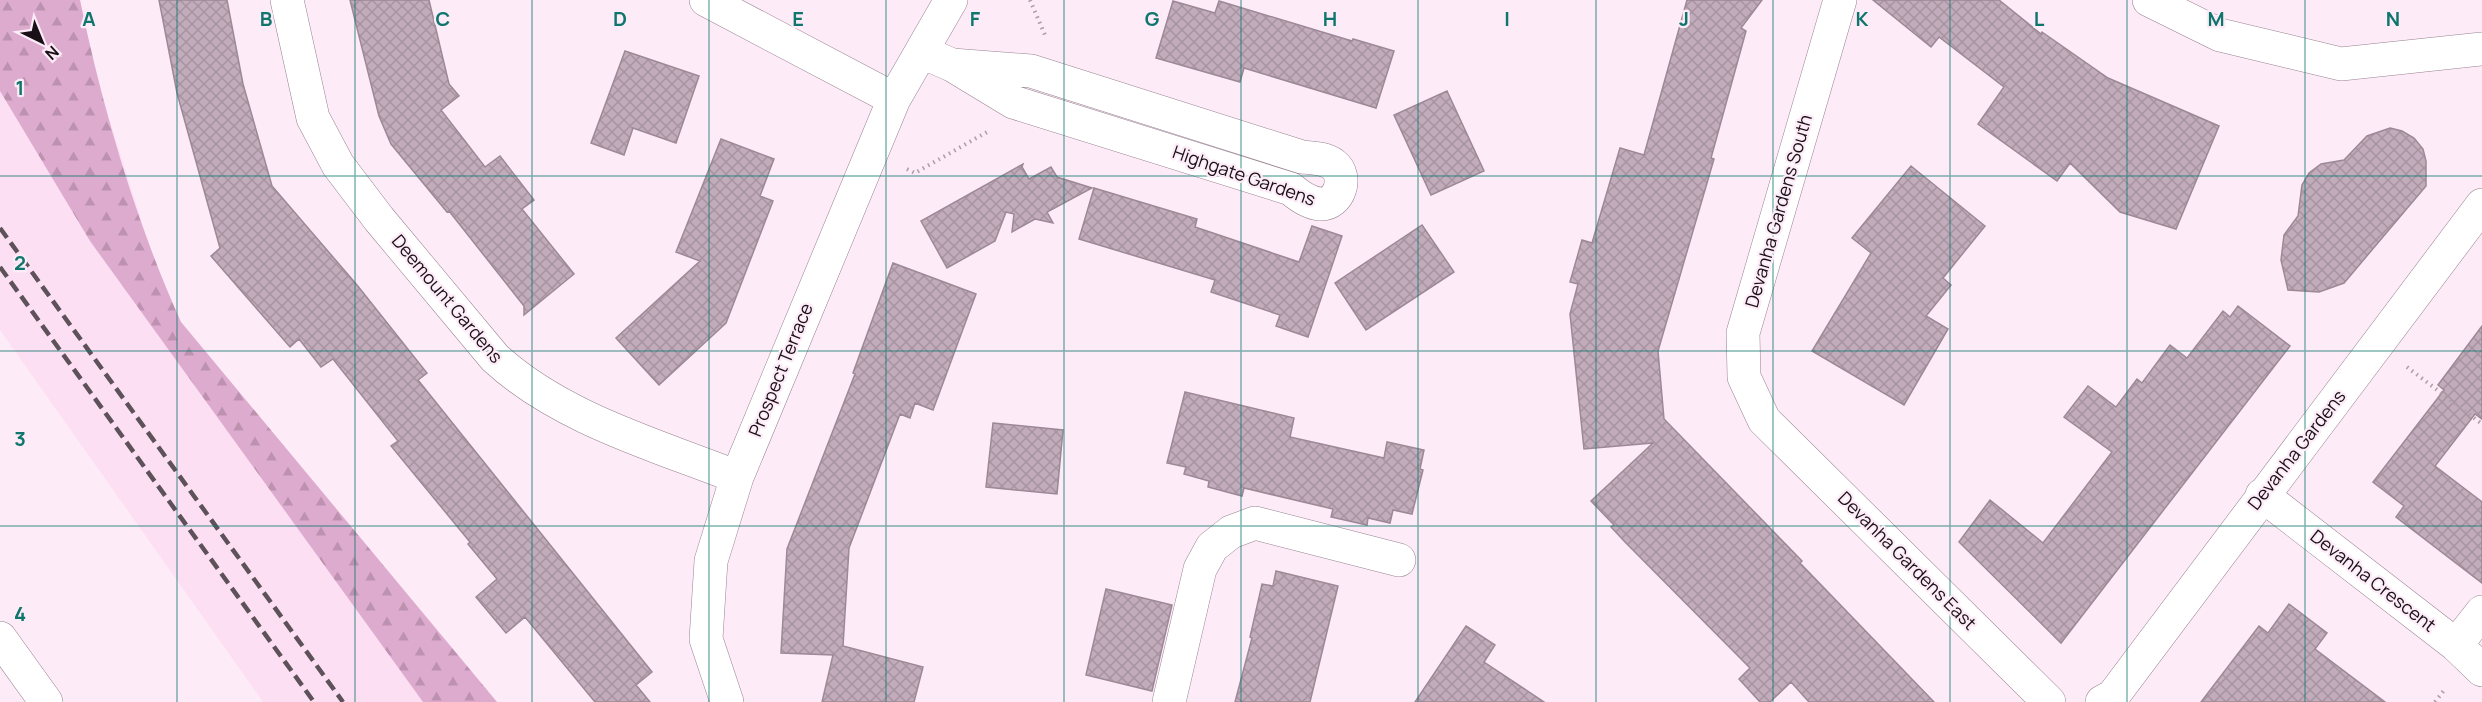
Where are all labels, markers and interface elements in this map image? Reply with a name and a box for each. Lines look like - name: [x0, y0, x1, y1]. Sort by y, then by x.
- text: A: [82, 5, 96, 32]
- text: B: [260, 5, 273, 32]
- text: C: [436, 5, 450, 32]
- text: D: [613, 5, 627, 32]
- text: E: [792, 5, 804, 32]
- text: F: [970, 5, 981, 32]
- text: G: [1145, 5, 1160, 32]
- text: H: [1323, 5, 1337, 32]
- text: I: [1504, 5, 1510, 32]
- text: J: [1679, 5, 1689, 32]
- text: K: [1856, 5, 1869, 32]
- text: L: [2034, 5, 2045, 32]
- text: M: [2207, 5, 2225, 32]
- text: N: [2386, 5, 2400, 32]
- north arrow: [12, 12, 72, 72]
- text: N: [41, 41, 64, 65]
- text: 1: [16, 74, 24, 101]
- street label: Devanha Gardens South: [1739, 111, 1817, 310]
- street label: Highgate Gardens: [1170, 139, 1319, 211]
- street label: Deemount Gardens: [387, 229, 509, 368]
- text: 2: [14, 249, 26, 276]
- street label: Prospect Terrace: [742, 299, 818, 440]
- street label: Devanha Gardens: [2242, 385, 2351, 514]
- text: 3: [14, 425, 26, 452]
- street label: Devanha Gardens East: [1833, 486, 1982, 635]
- street label: Devanha Crescent: [2306, 524, 2441, 637]
- text: 4: [14, 600, 26, 627]

